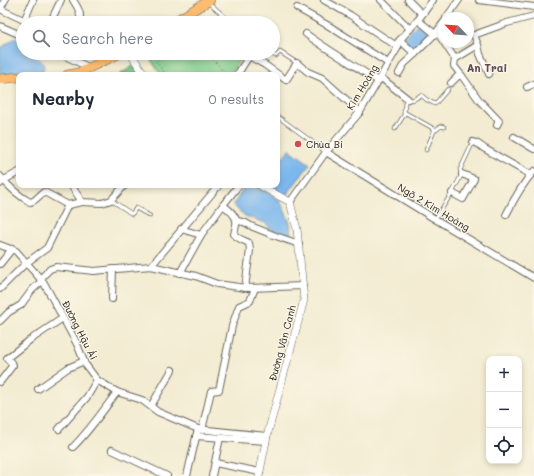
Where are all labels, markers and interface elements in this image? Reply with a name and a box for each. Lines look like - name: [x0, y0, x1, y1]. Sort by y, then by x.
- north arrow: [438, 12, 474, 48]
- search box: [16, 16, 280, 60]
- icon: search: [30, 27, 52, 49]
- text: Search here: [62, 28, 153, 48]
- district label: An Trai: [467, 60, 507, 75]
- street label: Kim Hoàng: [343, 61, 381, 112]
- text: Nearby: [32, 87, 94, 109]
- text: 0 results: [209, 90, 264, 107]
- place label: Chùa Bi: [306, 137, 343, 151]
- marker: Chùa Bi: [293, 139, 303, 149]
- street label: Ngõ 2 Kim Hoàng: [395, 180, 473, 234]
- street label: Đường Hậu Ái: [59, 298, 101, 362]
- street label: Đường Vân Canh: [265, 303, 299, 383]
- map controls: [486, 356, 522, 464]
- button: +: [486, 356, 522, 392]
- button: −: [486, 392, 522, 428]
- button: locate: [486, 428, 522, 464]

